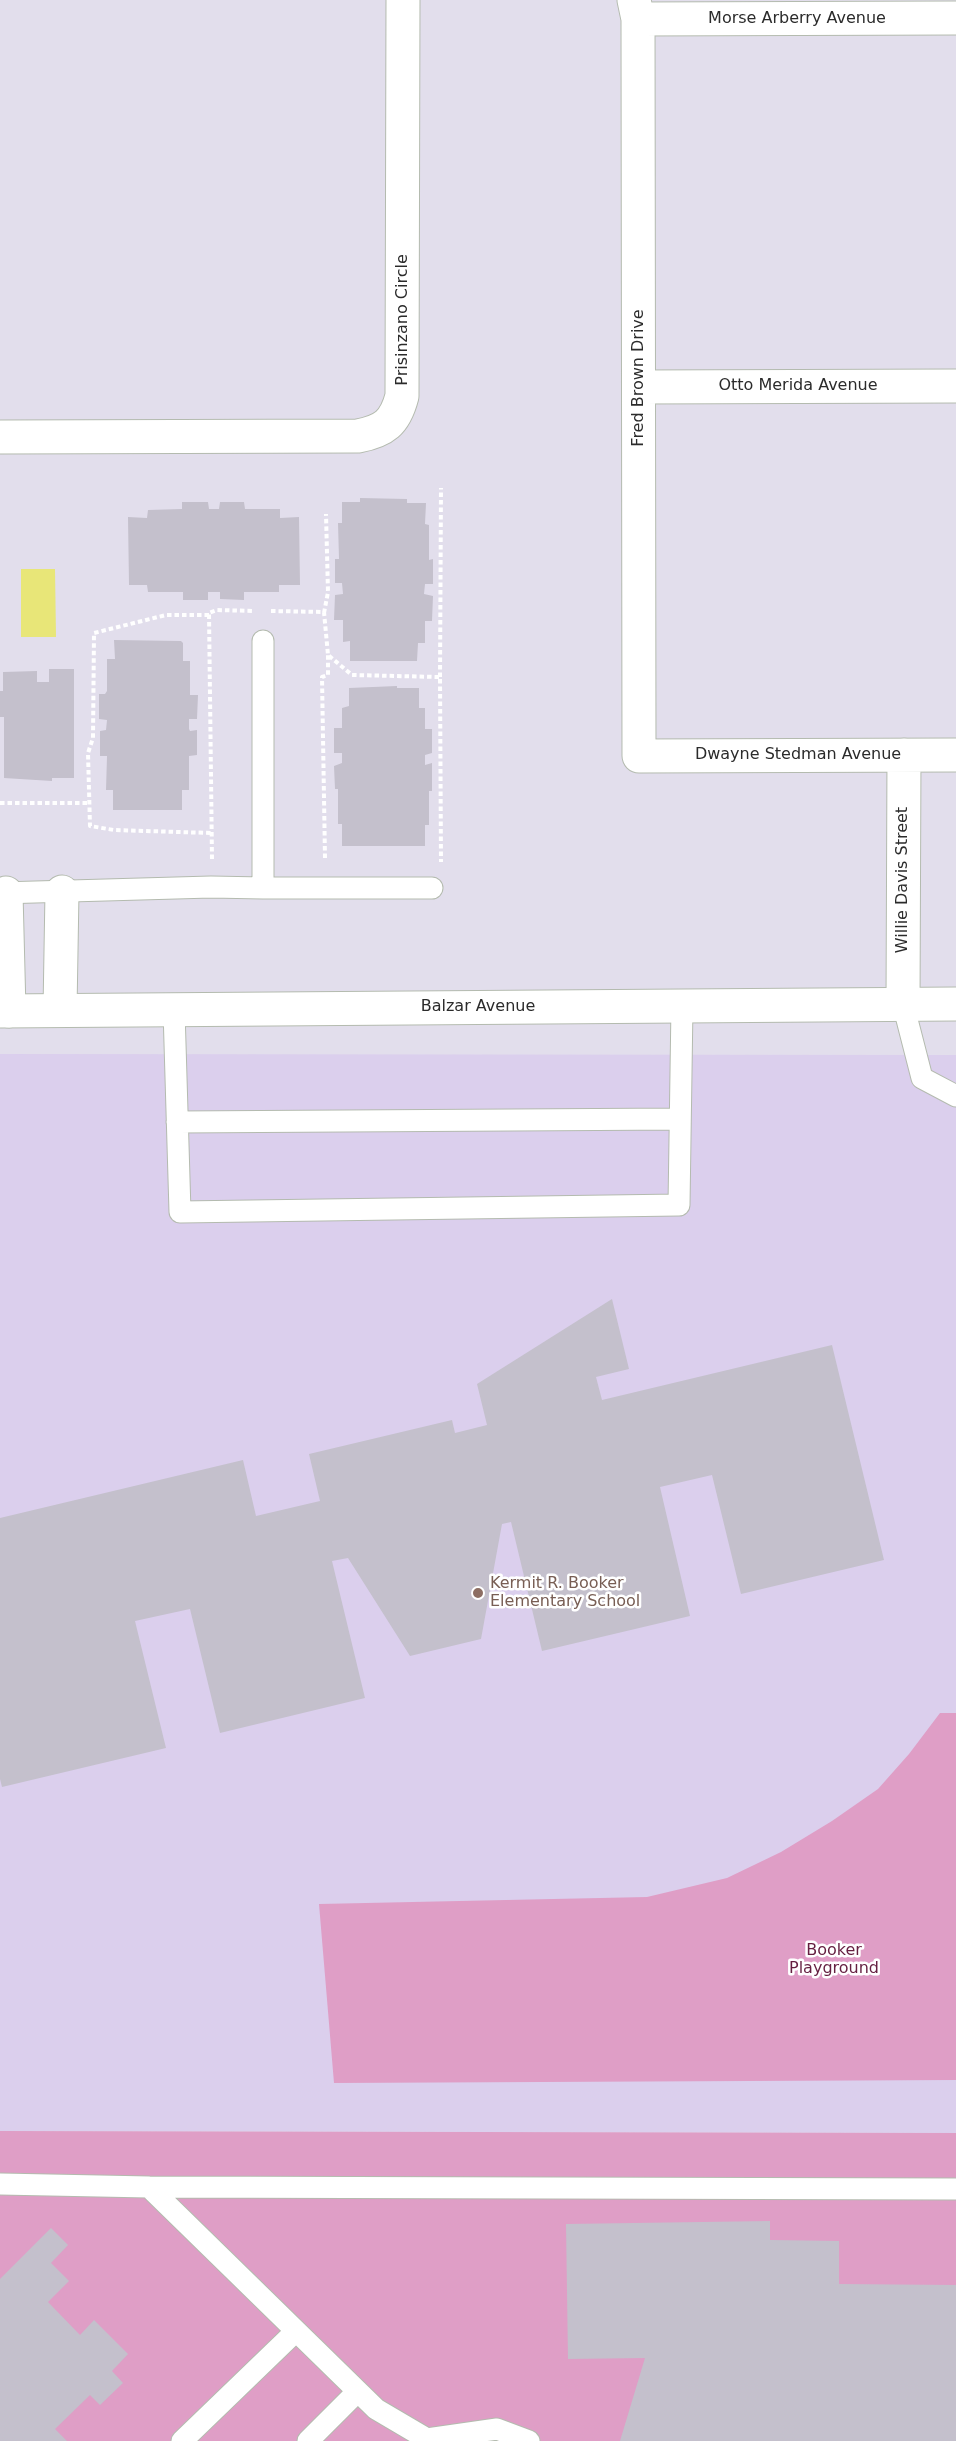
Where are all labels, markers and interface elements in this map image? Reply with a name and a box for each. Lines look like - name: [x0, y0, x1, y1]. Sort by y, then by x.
- street label: Morse Arberry Avenue: [708, 9, 886, 29]
- street label: Prisinzano Circle: [393, 254, 413, 386]
- street label: Fred Brown Drive: [629, 309, 649, 447]
- street label: Otto Merida Avenue: [718, 376, 878, 396]
- street label: Dwayne Stedman Avenue: [695, 745, 901, 765]
- street label: Willie Davis Street: [893, 807, 913, 953]
- street label: Balzar Avenue: [421, 997, 535, 1017]
- place label: Kermit R. Booker Elementary School: [490, 1574, 640, 1612]
- marker: Kermit R. Booker Elementary School: [471, 1586, 485, 1600]
- park label: Booker Playground: [789, 1941, 879, 1979]

